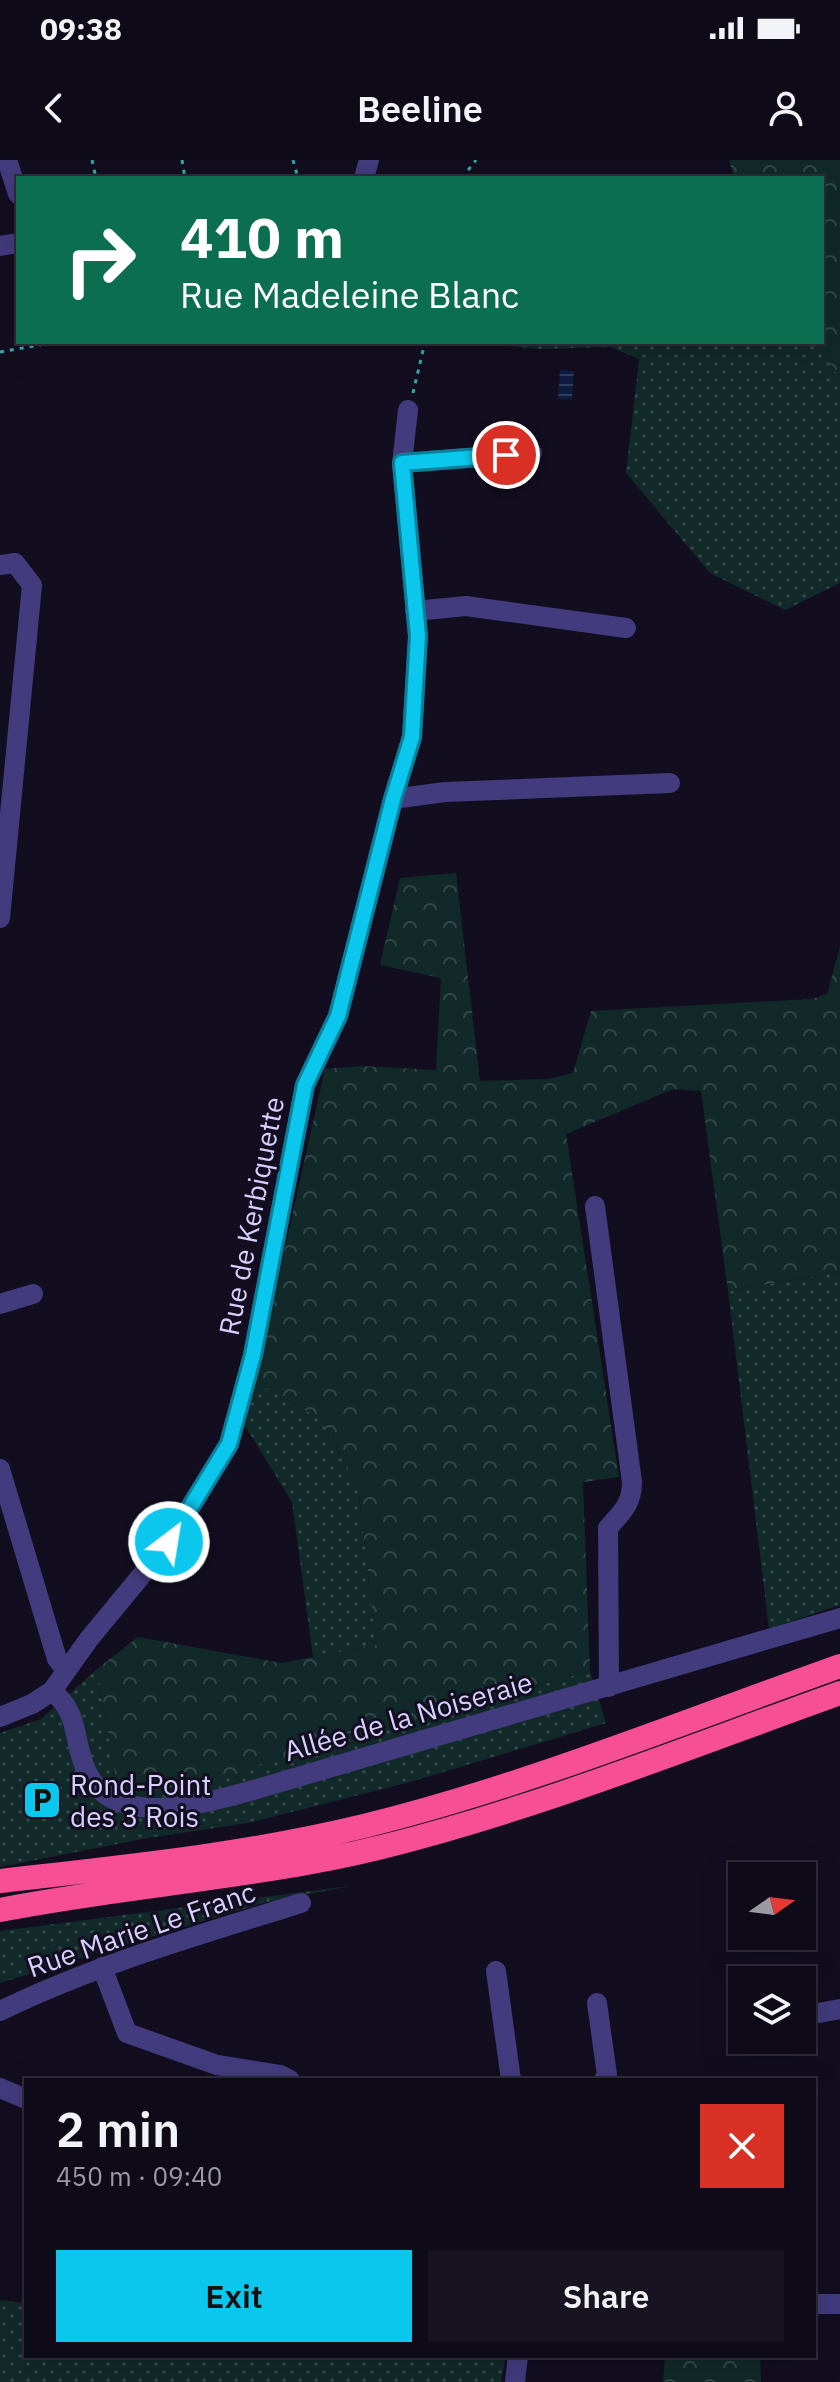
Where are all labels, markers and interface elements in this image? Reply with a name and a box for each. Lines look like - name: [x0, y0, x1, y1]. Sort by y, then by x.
- text: 09:38: [40, 9, 122, 48]
- text: Beeline: [357, 85, 483, 132]
- icon: back: [32, 86, 76, 130]
- icon: person: [764, 86, 808, 130]
- text: 410 m: [180, 201, 344, 273]
- icon: right: [48, 208, 152, 312]
- text: Rue Madeleine Blanc: [180, 271, 519, 318]
- pin: [472, 421, 540, 489]
- icon: arrive: [484, 433, 528, 477]
- street label: Rue de Kerbiquette: [210, 1094, 292, 1338]
- position arrow: [127, 1500, 211, 1584]
- street label: Allée de la Noiseraie: [279, 1663, 537, 1769]
- place label: Rond-Point des 3 Rois: [70, 1766, 211, 1835]
- parking icon: Rond-Point des 3 Rois: [21, 1779, 63, 1821]
- north arrow: [728, 1862, 816, 1950]
- map controls: [728, 1862, 816, 2054]
- street label: Rue Marie Le Franc: [22, 1873, 260, 1985]
- button: layers: [728, 1966, 816, 2054]
- text: 2 min: [56, 2098, 180, 2160]
- button: close: [700, 2104, 784, 2188]
- text: 450 m · 09:40: [56, 2159, 222, 2193]
- button: Exit: [56, 2250, 412, 2342]
- button: Share: [428, 2250, 784, 2342]

